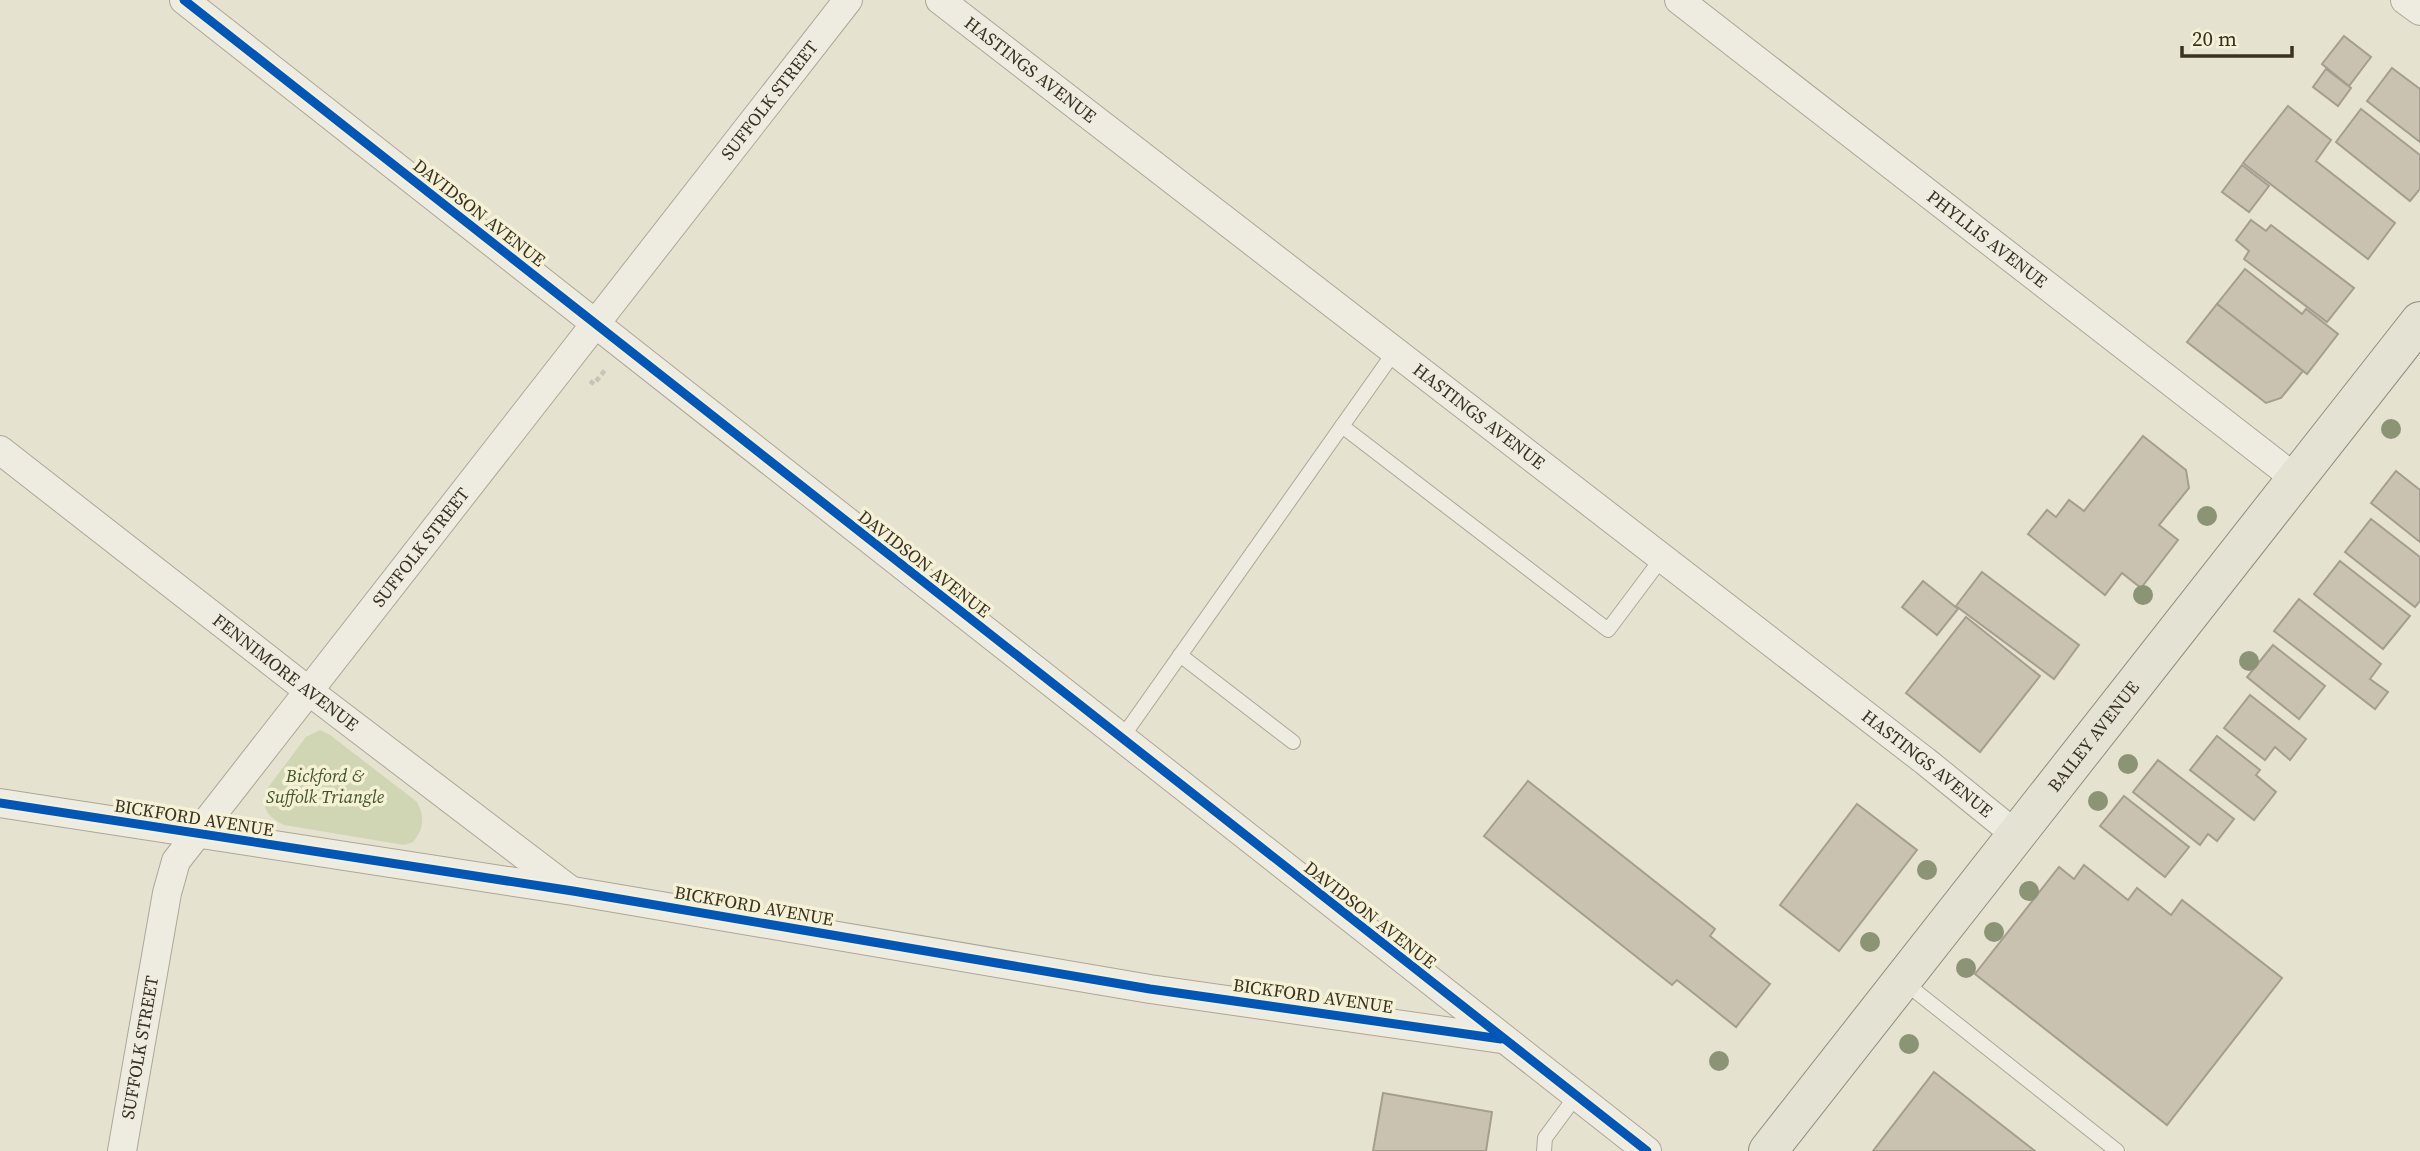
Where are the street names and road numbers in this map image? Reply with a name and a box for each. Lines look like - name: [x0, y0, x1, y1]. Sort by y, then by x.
- street label: HASTINGS AVENUE: [959, 10, 1102, 128]
- street label: SUFFOLK STREET: [715, 35, 824, 165]
- street label: DAVIDSON AVENUE: [408, 153, 551, 272]
- street label: PHYLLIS AVENUE: [1922, 184, 2053, 294]
- street label: HASTINGS AVENUE: [1408, 357, 1551, 475]
- street label: SUFFOLK STREET: [366, 482, 475, 612]
- street label: DAVIDSON AVENUE: [853, 504, 996, 623]
- street label: FENNIMORE AVENUE: [208, 608, 364, 737]
- street label: BAILEY AVENUE: [2042, 675, 2145, 797]
- street label: HASTINGS AVENUE: [1857, 704, 1998, 823]
- street label: BICKFORD AVENUE: [113, 793, 276, 842]
- street label: DAVIDSON AVENUE: [1299, 855, 1442, 974]
- street label: BICKFORD AVENUE: [673, 879, 836, 932]
- street label: BICKFORD AVENUE: [1232, 972, 1395, 1019]
- street label: SUFFOLK STREET: [115, 974, 164, 1121]

